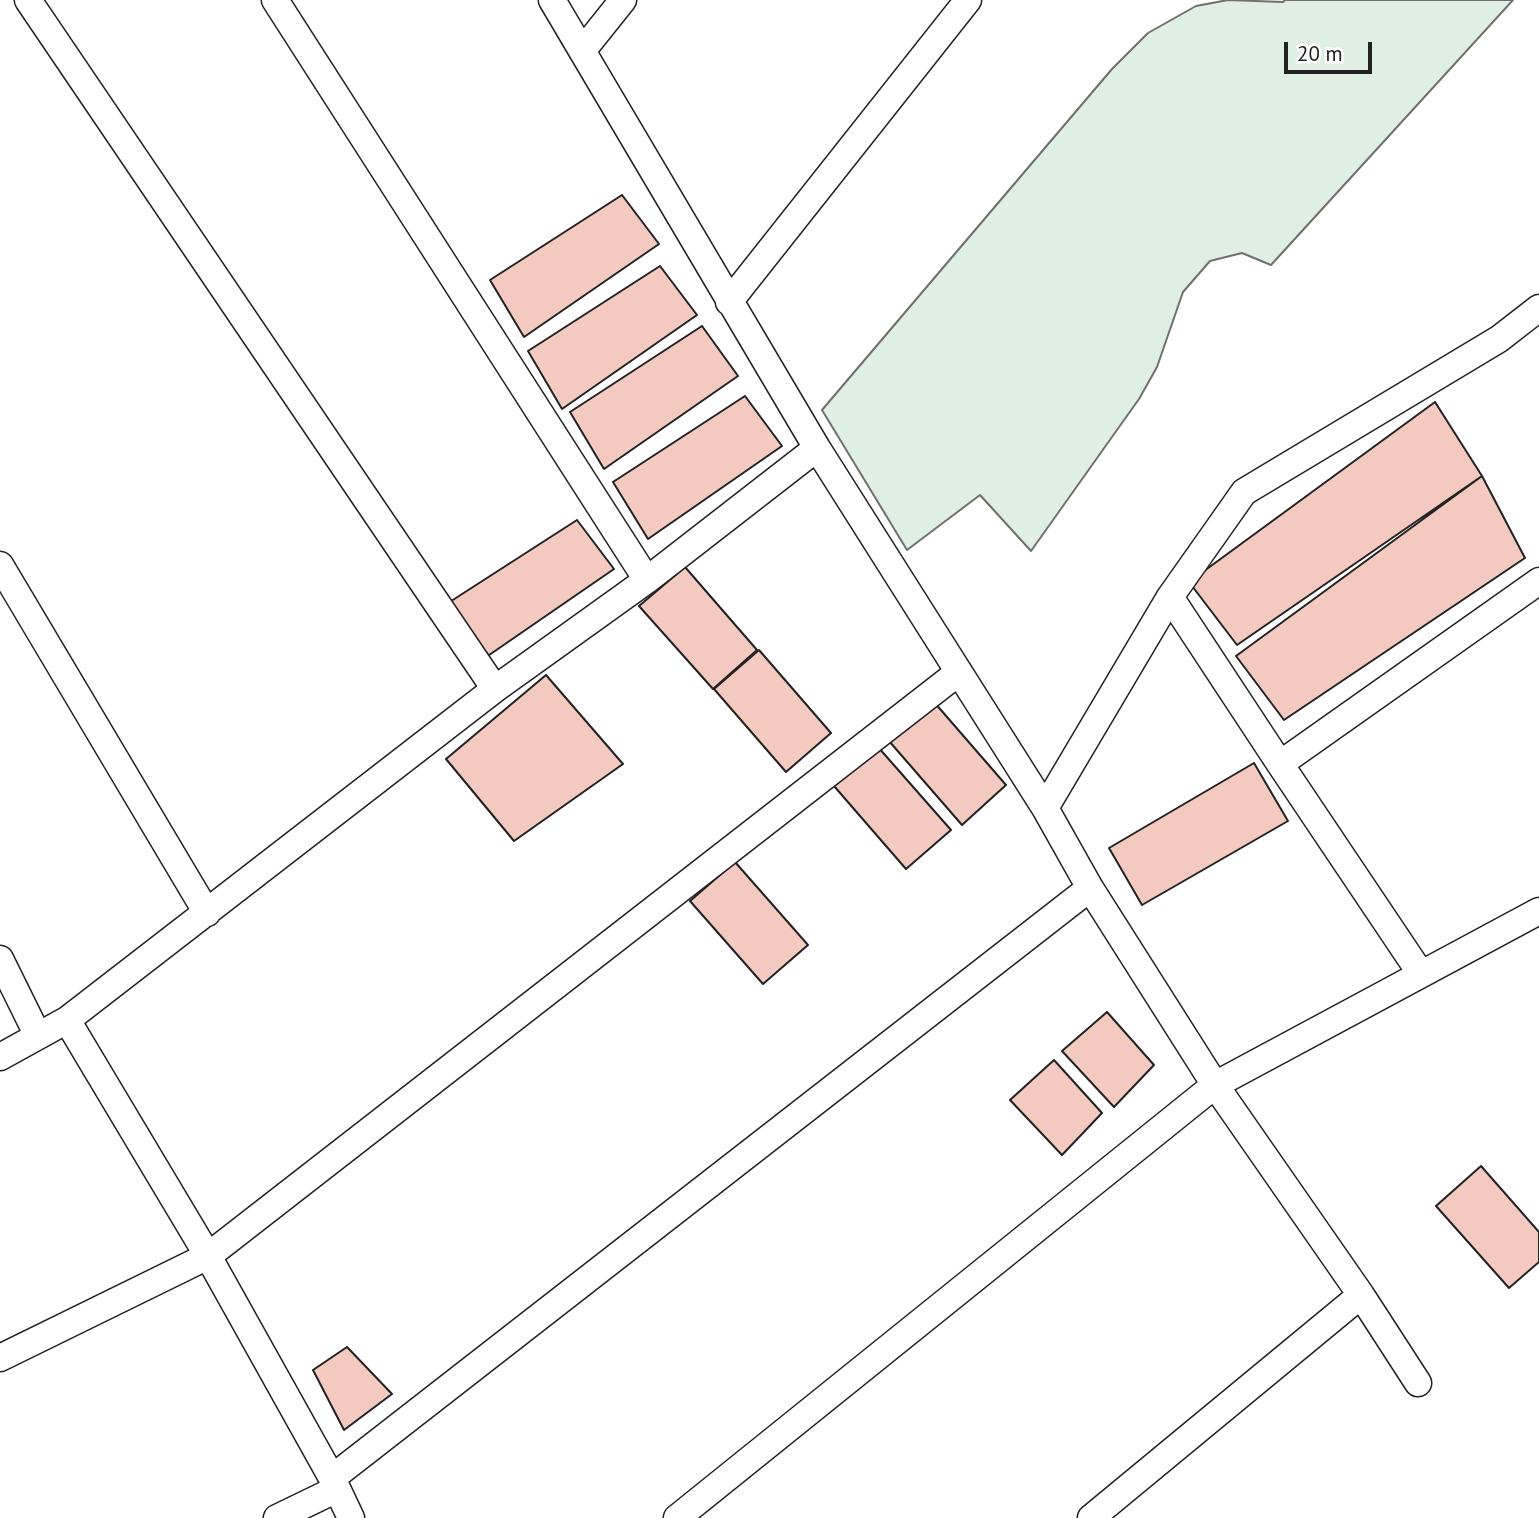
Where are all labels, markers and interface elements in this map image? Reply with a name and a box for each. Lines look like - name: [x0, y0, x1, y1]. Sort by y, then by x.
- scale bar: [1287, 28, 1374, 72]
- text: 20 m: [1297, 40, 1343, 67]

